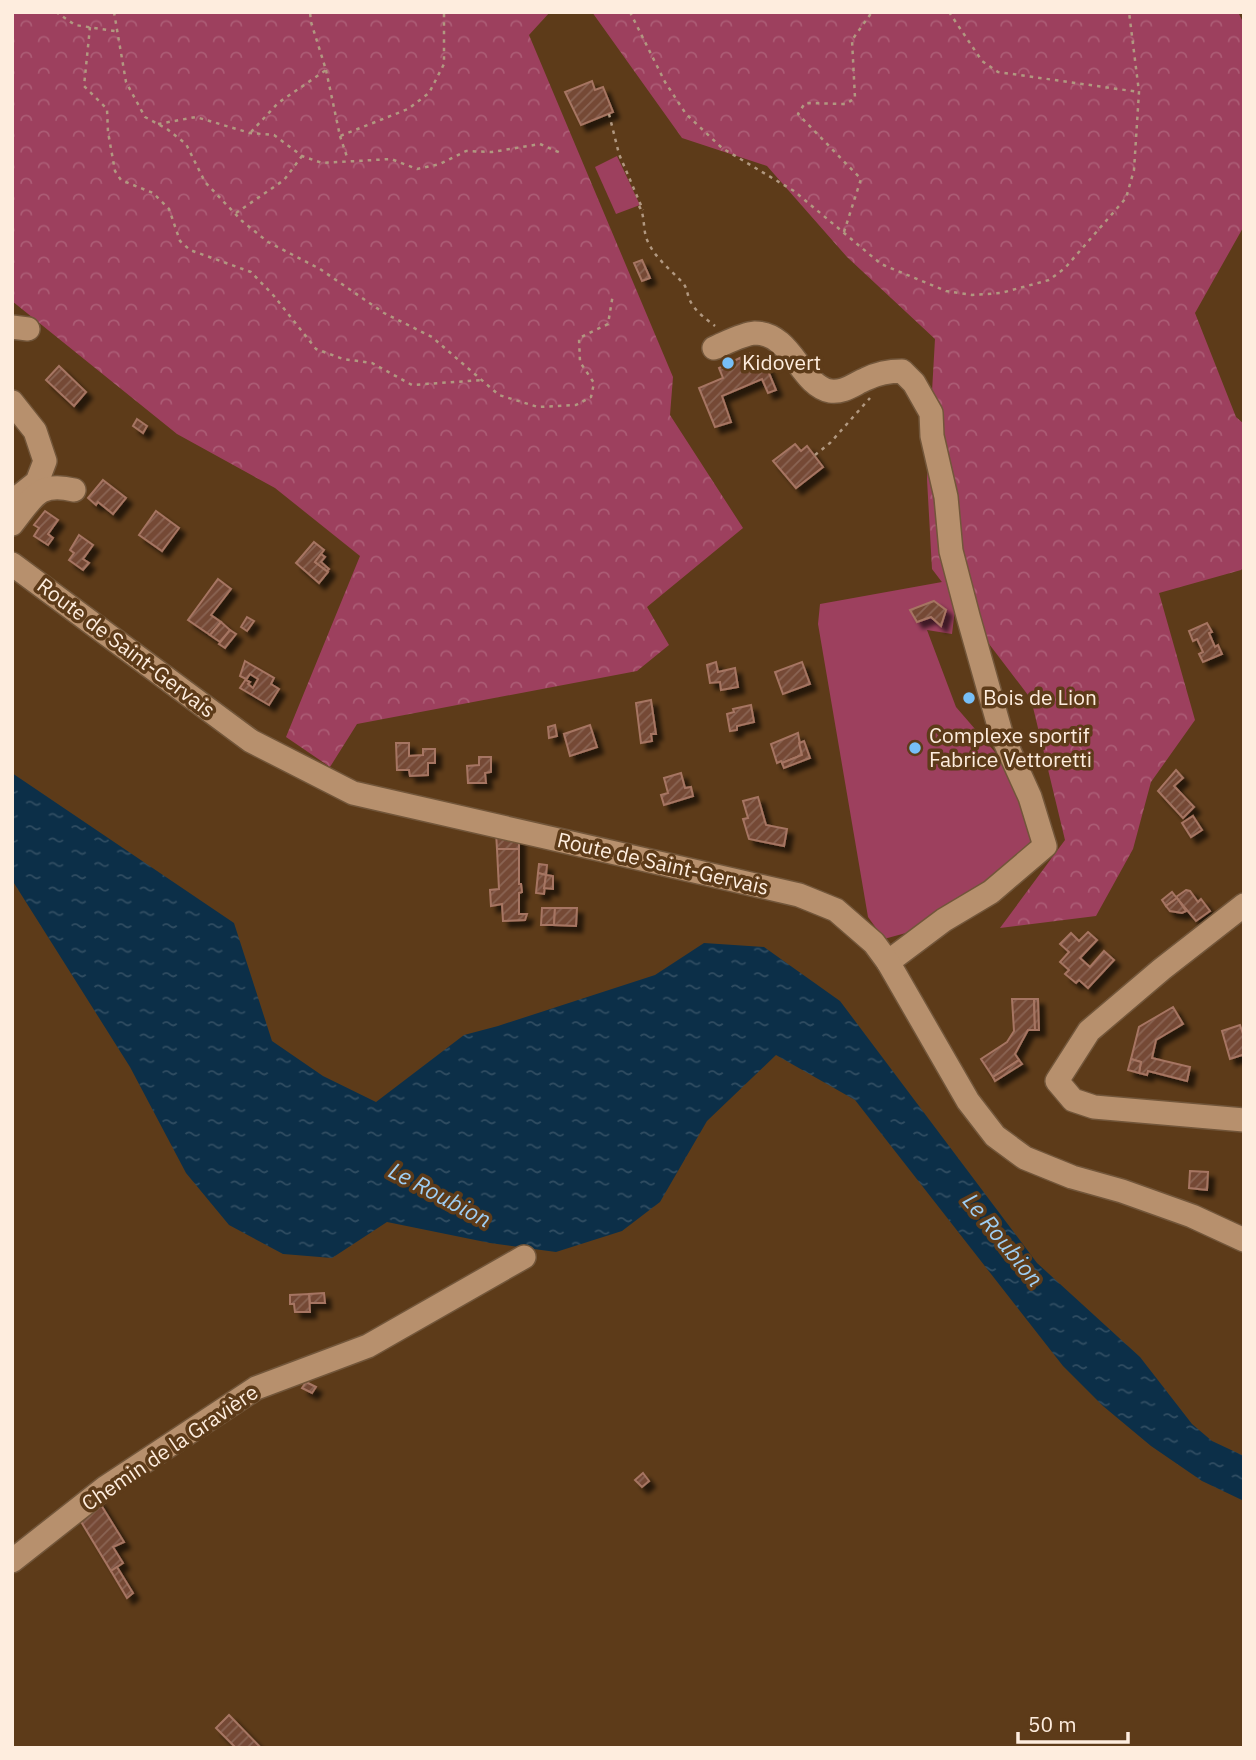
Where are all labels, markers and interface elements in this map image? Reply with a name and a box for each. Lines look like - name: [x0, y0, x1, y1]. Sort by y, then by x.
- place label: Kidovert: [742, 348, 821, 376]
- marker: Kidovert: [720, 355, 736, 371]
- street label: Route de Saint-Gervais: [32, 571, 221, 723]
- place label: Bois de Lion: [983, 683, 1097, 711]
- marker: Bois de Lion: [961, 690, 977, 706]
- place label: Complexe sportif Fabrice Vettoretti: [929, 721, 1092, 773]
- marker: Complexe sportif Fabrice Vettoretti: [907, 740, 923, 756]
- street label: Route de Saint-Gervais: [555, 825, 772, 901]
- water label: Le Roubion: [384, 1155, 497, 1234]
- water label: Le Roubion: [957, 1186, 1051, 1292]
- street label: Chemin de la Gravière: [76, 1378, 263, 1517]
- scale bar: [1018, 1700, 1128, 1744]
- text: 50 m: [1028, 1710, 1077, 1738]

